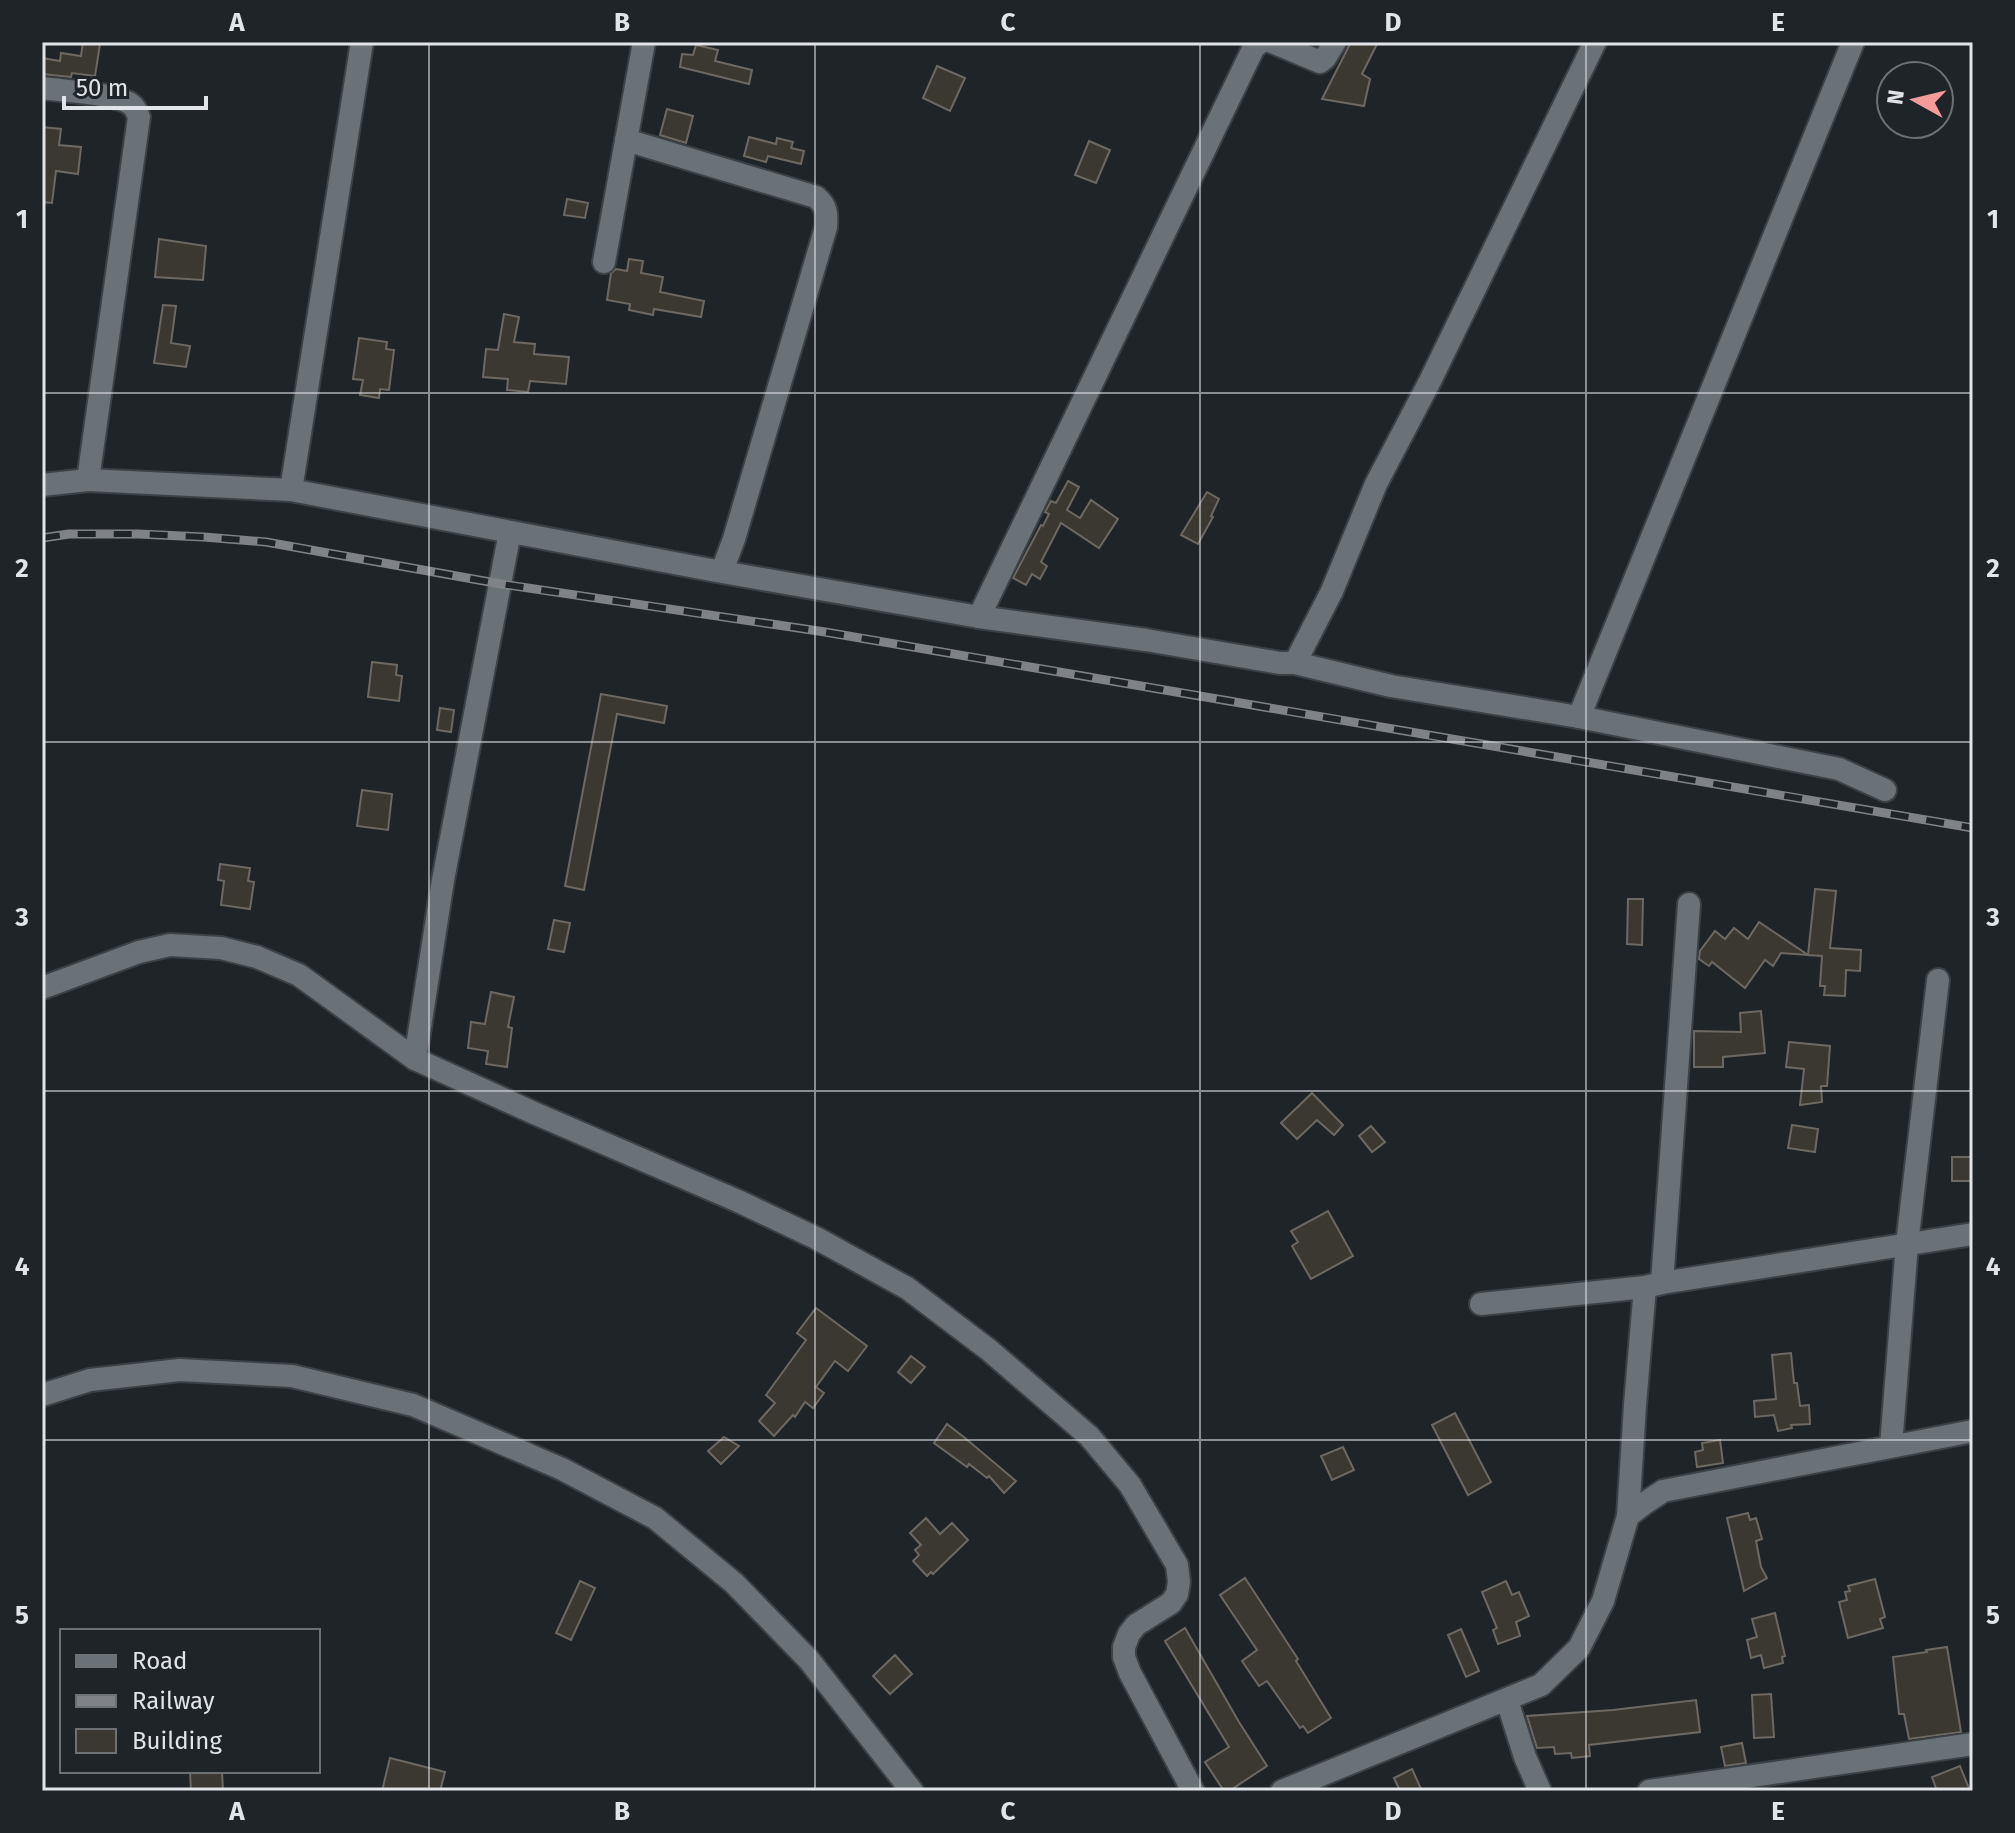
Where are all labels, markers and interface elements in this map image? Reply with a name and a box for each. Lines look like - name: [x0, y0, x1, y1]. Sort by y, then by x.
- text: A: [228, 7, 245, 38]
- text: B: [614, 7, 630, 38]
- text: C: [1001, 7, 1016, 38]
- text: D: [1385, 7, 1402, 38]
- text: E: [1771, 7, 1785, 38]
- scale bar: [64, 60, 206, 110]
- north arrow: [1875, 60, 1955, 140]
- text: 50 m: [76, 74, 128, 102]
- text: N: [1881, 88, 1910, 106]
- text: 1: [16, 204, 28, 235]
- text: 1: [1987, 204, 1999, 235]
- text: 2: [15, 553, 29, 584]
- text: 2: [1986, 553, 2000, 584]
- text: 3: [14, 902, 29, 933]
- text: 3: [1985, 902, 2000, 933]
- text: 4: [15, 1251, 30, 1282]
- text: 4: [1986, 1251, 2001, 1282]
- text: 5: [15, 1600, 29, 1631]
- text: 5: [1986, 1600, 2000, 1631]
- legend: [60, 1629, 320, 1773]
- text: Road: [132, 1647, 187, 1675]
- text: Railway: [132, 1687, 215, 1715]
- text: Building: [132, 1727, 222, 1755]
- text: A: [228, 1796, 245, 1827]
- text: B: [614, 1796, 630, 1827]
- text: C: [1001, 1796, 1016, 1827]
- text: D: [1385, 1796, 1402, 1827]
- text: E: [1771, 1796, 1785, 1827]

